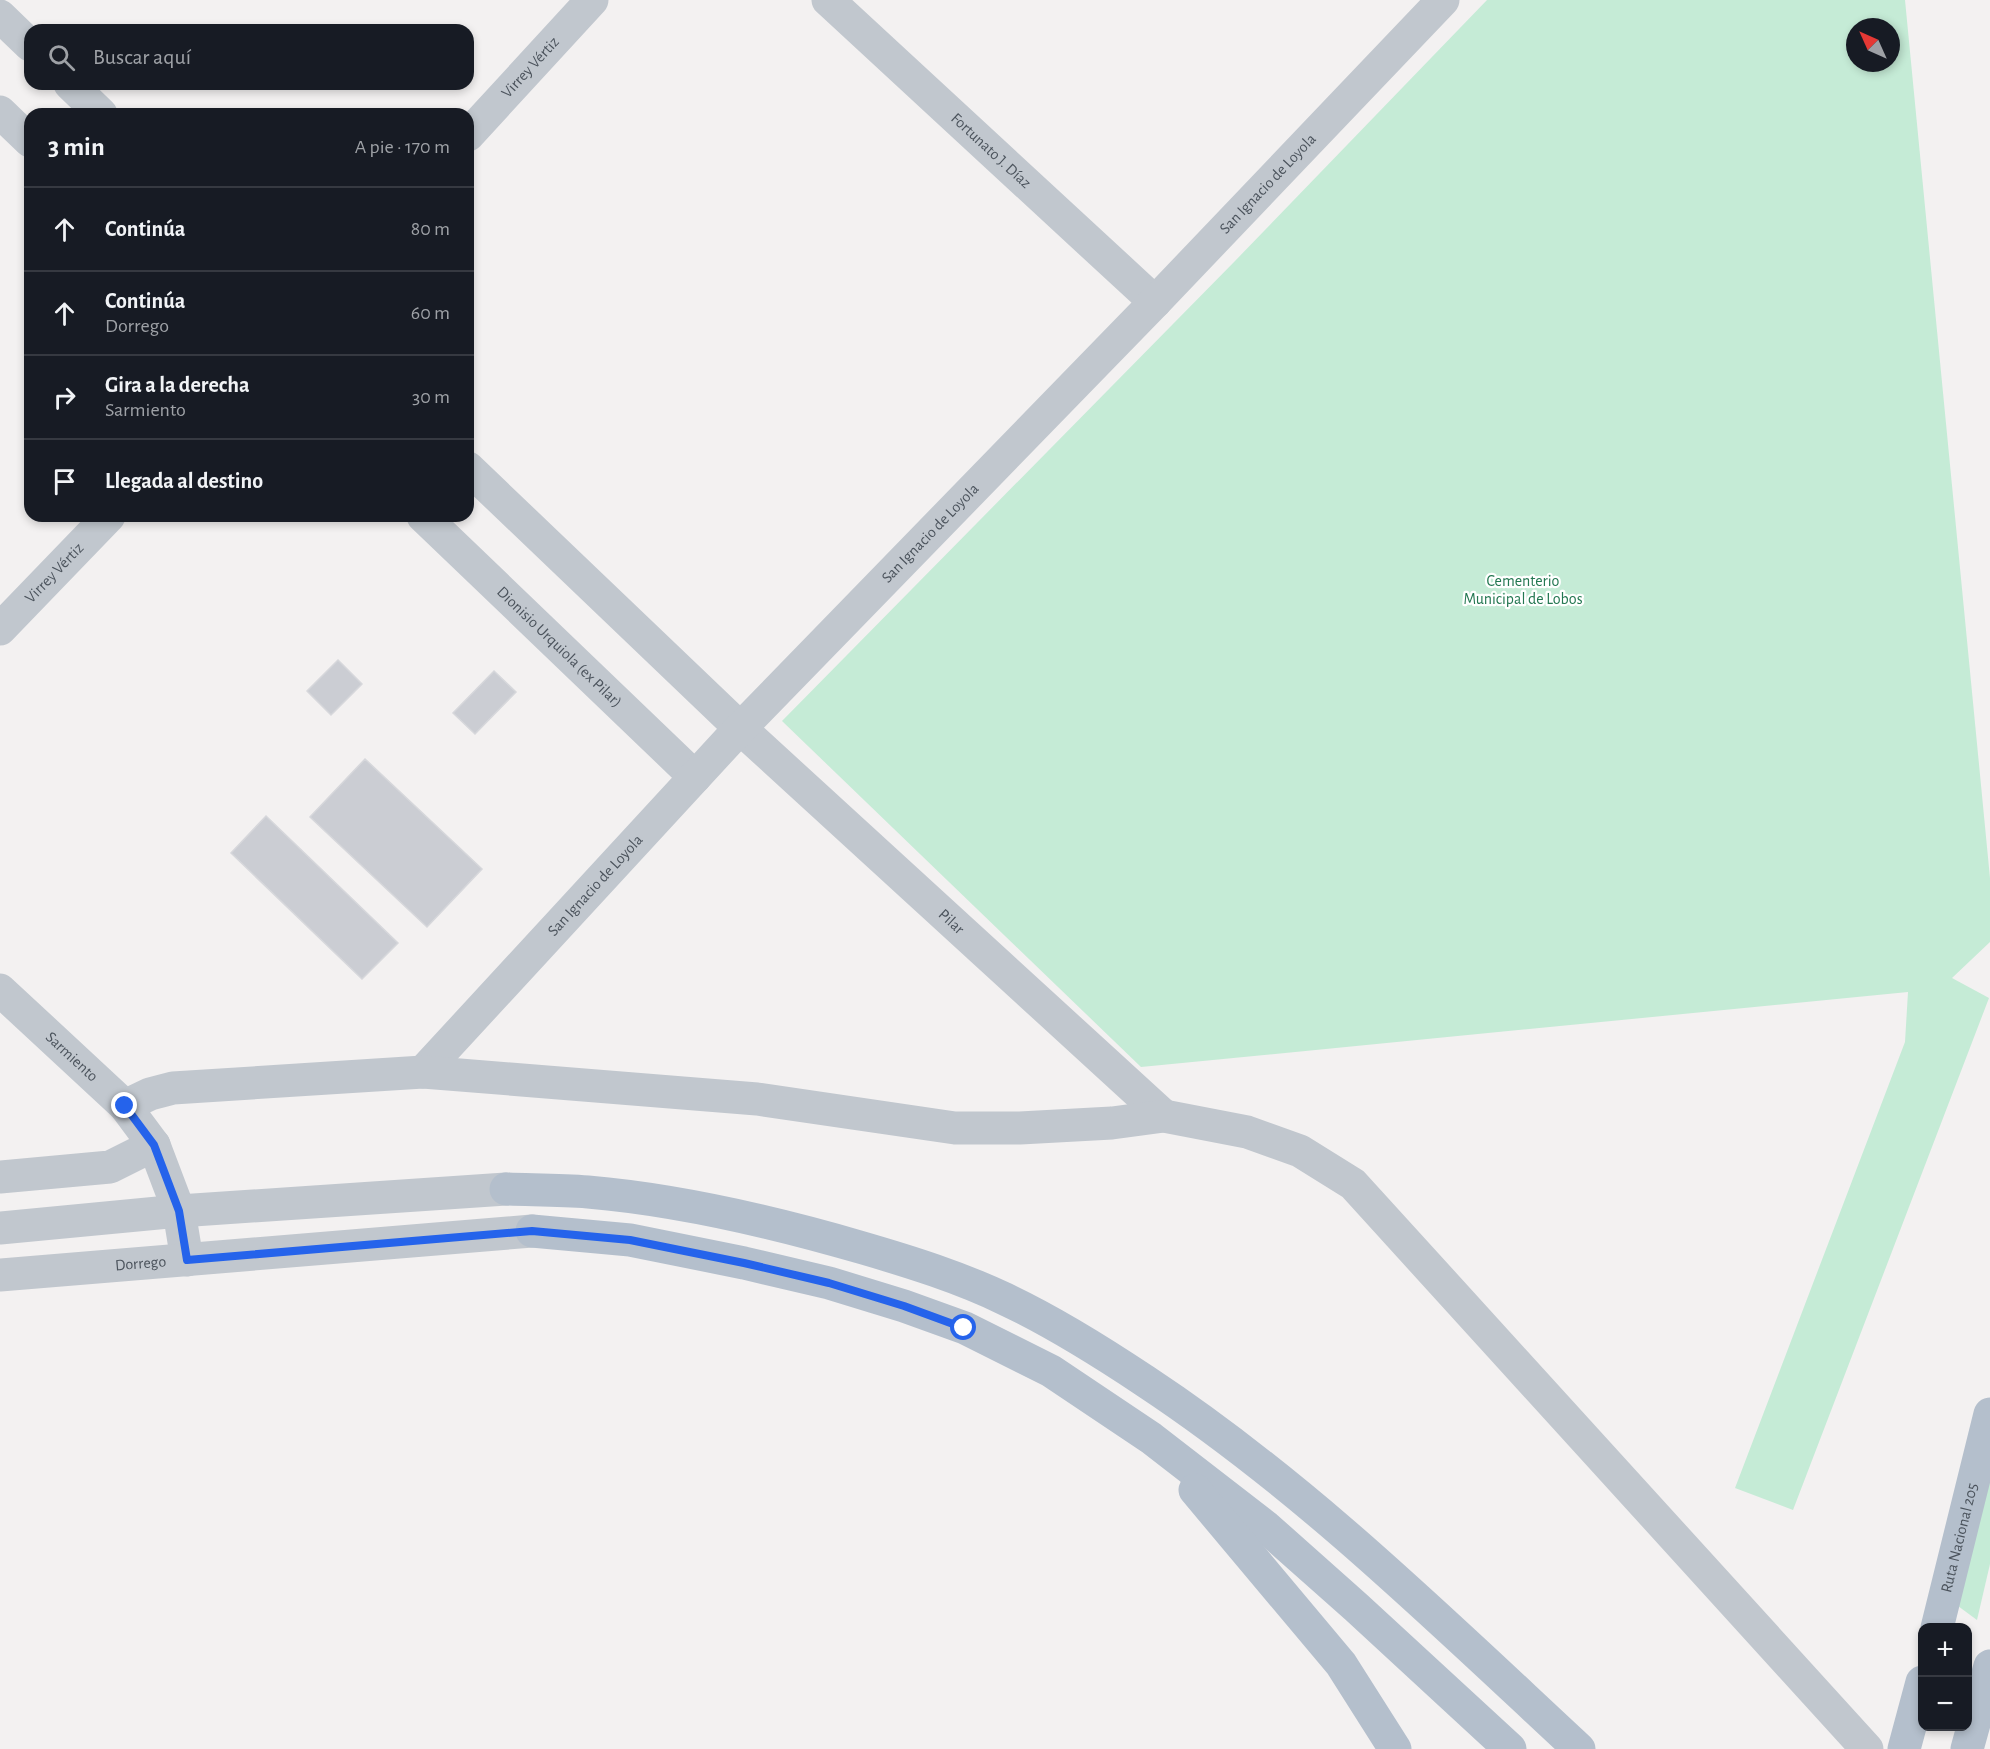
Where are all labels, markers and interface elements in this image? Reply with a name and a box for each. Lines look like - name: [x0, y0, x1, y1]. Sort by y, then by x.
- north arrow: [1846, 18, 1900, 72]
- search box: [24, 24, 474, 90]
- street label: Virrey Vértiz: [498, 33, 562, 101]
- icon: search: [45, 41, 78, 74]
- text: Buscar aquí: [93, 46, 191, 68]
- street label: Fortunato J. Díaz: [948, 110, 1034, 192]
- street label: San Ignacio de Loyola: [1217, 131, 1319, 237]
- text: 3 min: [48, 134, 105, 160]
- text: A pie · 170 m: [355, 137, 450, 157]
- icon: ahead: [48, 213, 81, 246]
- text: Continúa: [105, 218, 185, 240]
- text: 80 m: [411, 219, 450, 239]
- text: Continúa: [105, 290, 185, 312]
- icon: ahead: [48, 297, 81, 330]
- text: 60 m: [411, 303, 450, 323]
- text: Dorrego: [105, 316, 169, 336]
- text: Gira a la derecha: [105, 374, 250, 396]
- icon: right: [48, 381, 81, 414]
- text: 30 m: [412, 387, 450, 407]
- text: Sarmiento: [105, 400, 186, 420]
- icon: arrive: [48, 465, 81, 498]
- text: Llegada al destino: [105, 470, 263, 492]
- street label: San Ignacio de Loyola: [879, 480, 982, 586]
- street label: Virrey Vértiz: [22, 539, 87, 606]
- park label: Cementerio Municipal de Lobos: [1463, 573, 1583, 607]
- street label: Dionisio Urquiola (ex Pilar): [494, 583, 625, 710]
- street label: San Ignacio de Loyola: [545, 832, 646, 939]
- street label: Pilar: [936, 906, 968, 938]
- street label: Sarmiento: [43, 1029, 101, 1085]
- route end: [111, 1092, 137, 1118]
- street label: Dorrego: [114, 1253, 167, 1273]
- route start: [950, 1314, 976, 1340]
- street label: Ruta Nacional 205: [1938, 1481, 1981, 1594]
- map controls: [1918, 1623, 1972, 1731]
- button: +: [1918, 1623, 1972, 1677]
- button: −: [1918, 1677, 1972, 1731]

